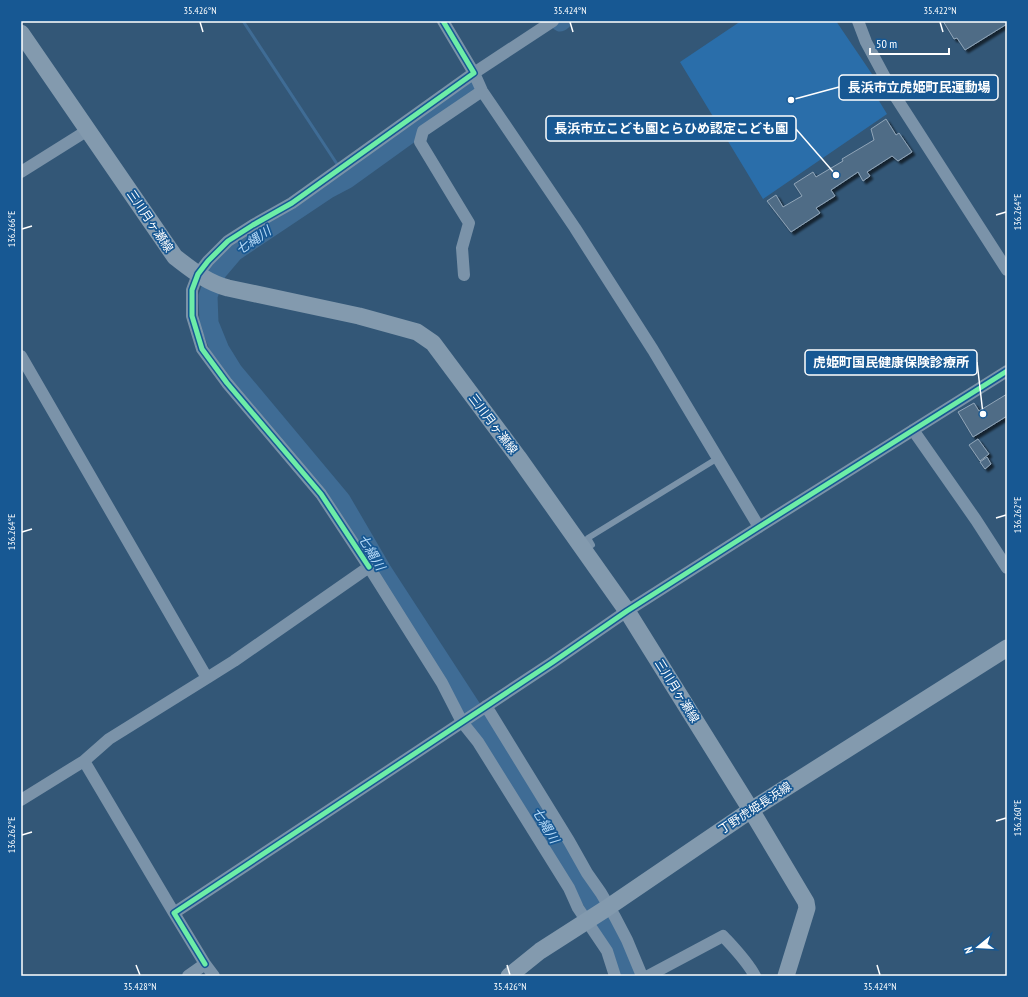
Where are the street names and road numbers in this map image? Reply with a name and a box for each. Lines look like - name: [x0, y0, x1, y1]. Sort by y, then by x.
- street label: 三川月ヶ瀬線: [124, 187, 177, 255]
- street label: 三川月ヶ瀬線: [466, 390, 521, 457]
- street label: 三川月ヶ瀬線: [652, 656, 703, 725]
- street label: 丁野虎姫長浜線: [715, 778, 794, 837]

